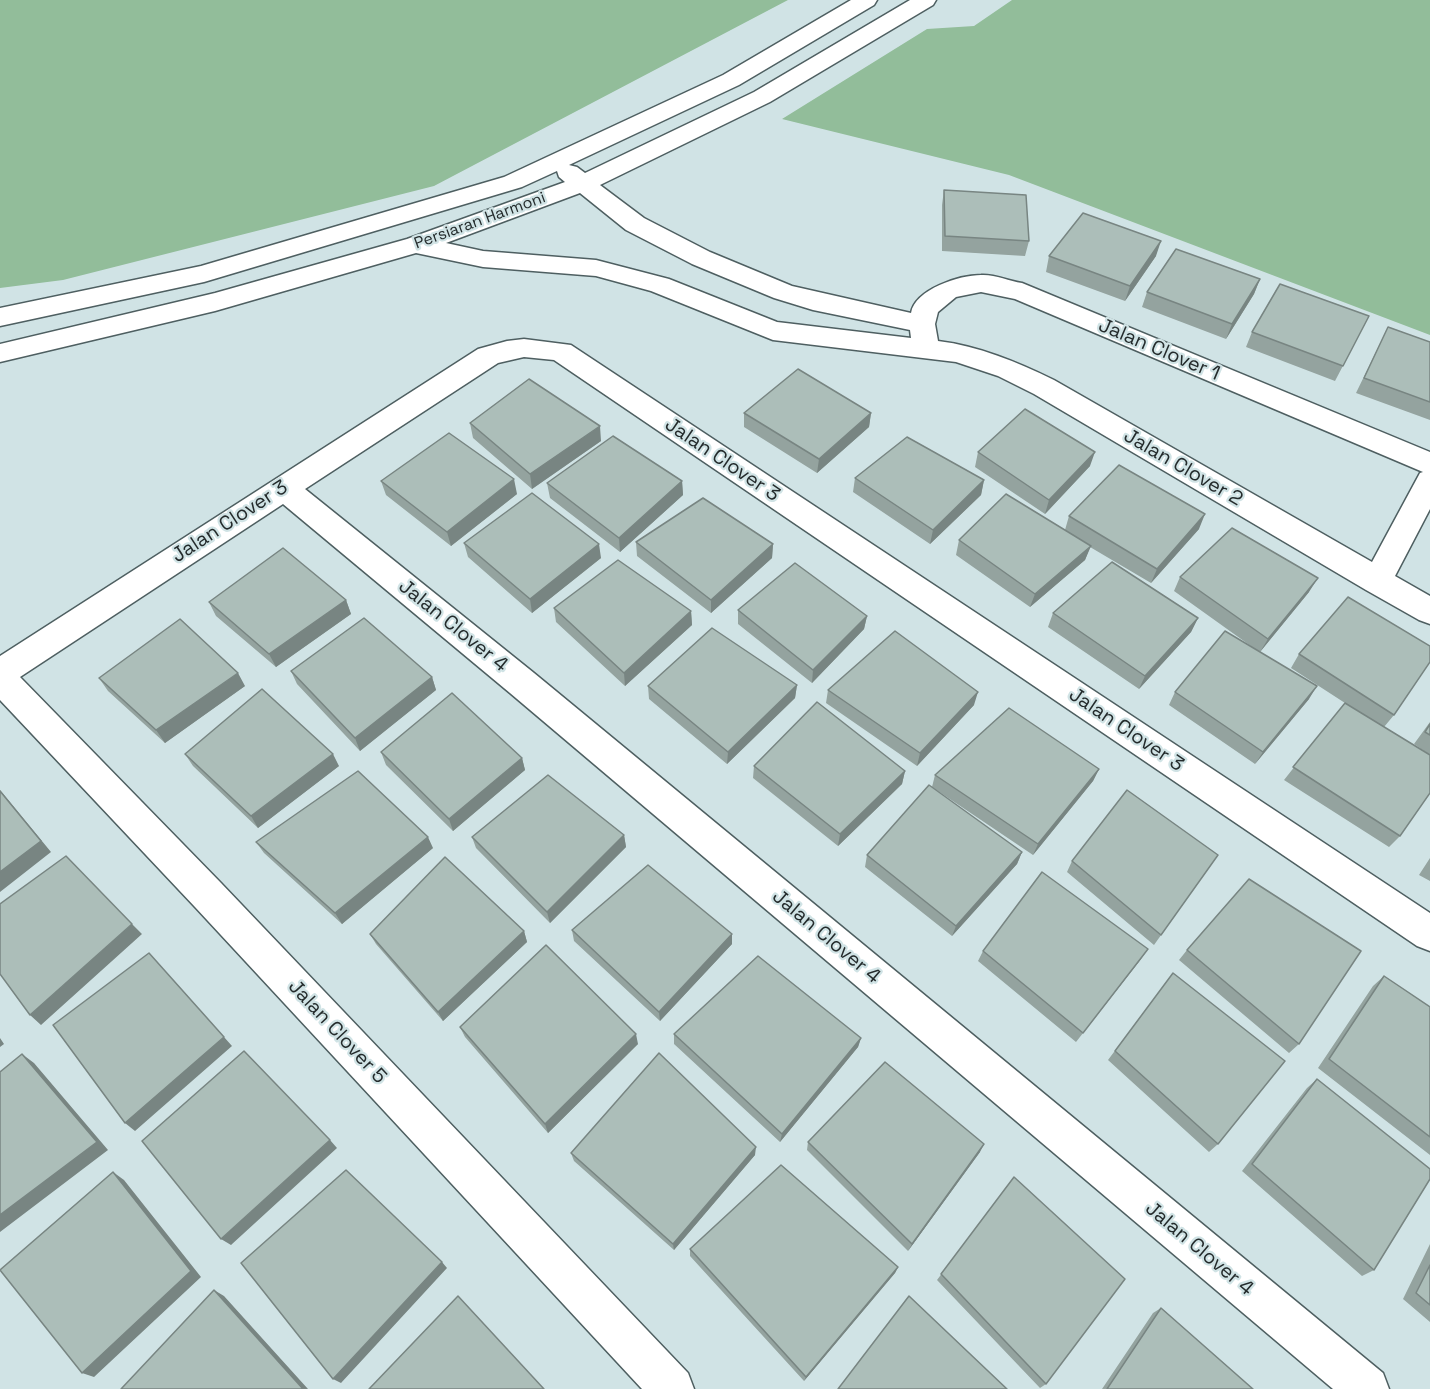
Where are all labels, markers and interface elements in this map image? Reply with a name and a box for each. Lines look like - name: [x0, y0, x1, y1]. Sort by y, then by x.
- street label: Persiaran Harmoni: [412, 188, 548, 254]
- street label: Jalan Clover 1: [1095, 314, 1223, 386]
- street label: Jalan Clover 3: [660, 413, 784, 507]
- street label: Jalan Clover 2: [1119, 424, 1247, 512]
- street label: Jalan Clover 3: [168, 476, 292, 568]
- street label: Jalan Clover 4: [393, 575, 513, 677]
- street label: Jalan Clover 3: [1064, 683, 1188, 777]
- street label: Jalan Clover 4: [767, 885, 885, 989]
- street label: Jalan Clover 5: [283, 975, 391, 1089]
- street label: Jalan Clover 4: [1140, 1197, 1258, 1301]

